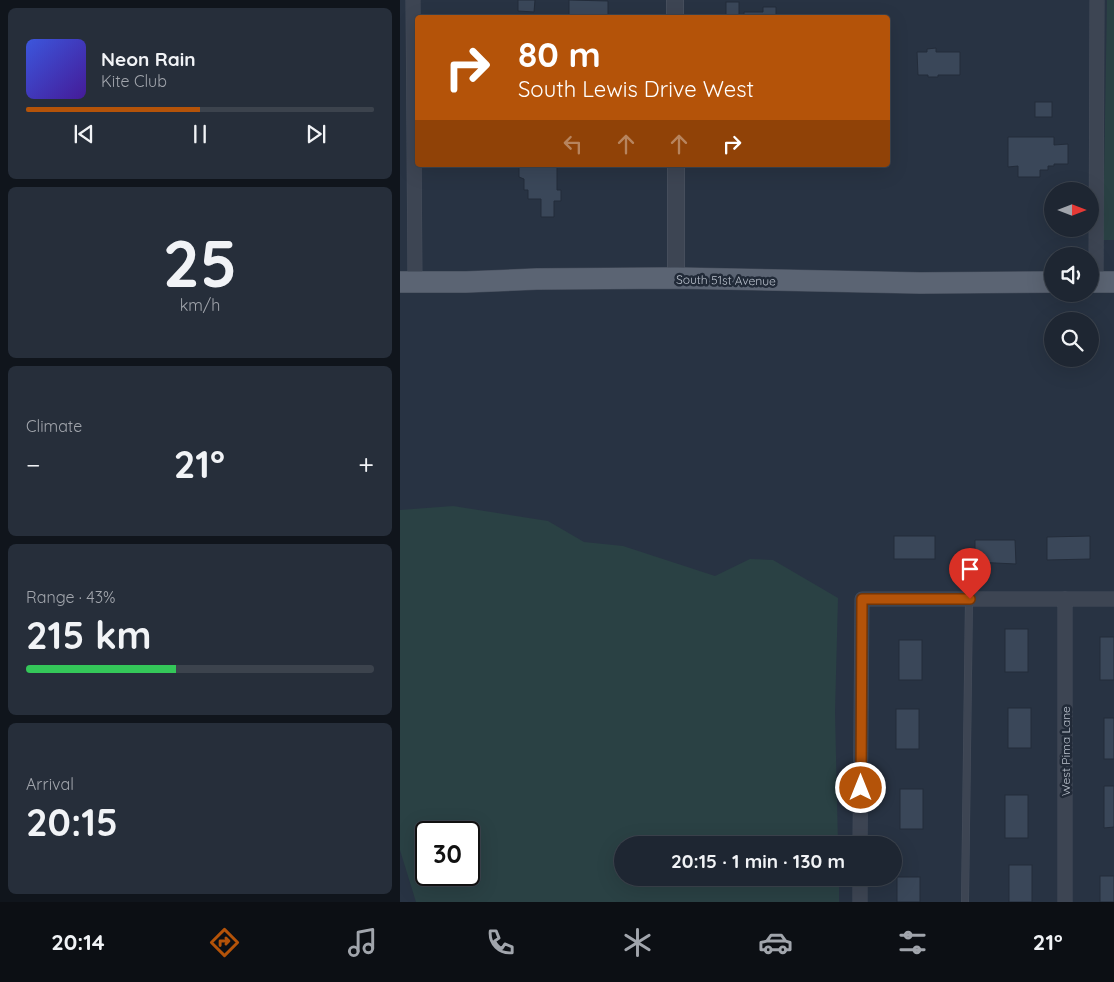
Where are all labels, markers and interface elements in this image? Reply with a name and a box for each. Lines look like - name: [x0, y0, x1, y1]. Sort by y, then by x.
- text: 80 m: [518, 32, 601, 76]
- icon: right: [435, 35, 500, 100]
- text: Neon Rain: [101, 47, 196, 71]
- text: Kite Club: [101, 71, 167, 91]
- text: South Lewis Drive West: [518, 75, 754, 103]
- icon: previous: [70, 120, 98, 148]
- icon: pause: [186, 120, 214, 148]
- icon: next: [302, 120, 330, 148]
- icon: left: [559, 130, 587, 158]
- icon: ahead: [612, 130, 640, 158]
- icon: ahead: [665, 130, 693, 158]
- icon: right: [718, 130, 746, 158]
- north arrow: [1044, 182, 1099, 238]
- map controls: [1044, 182, 1099, 367]
- text: 25: [163, 222, 237, 303]
- button: sound: [1044, 247, 1099, 302]
- street label: South 51st Avenue: [676, 272, 776, 288]
- text: km/h: [180, 295, 220, 315]
- button: search: [1044, 312, 1099, 367]
- text: Climate: [26, 416, 82, 436]
- text: 21°: [174, 440, 225, 488]
- text: −: [26, 447, 41, 482]
- text: +: [358, 447, 374, 482]
- pin: [949, 548, 991, 599]
- icon: arrive: [956, 555, 984, 583]
- text: Range · 43%: [26, 587, 116, 607]
- text: 215 km: [26, 611, 152, 659]
- street label: West Pima Lane: [1058, 706, 1073, 796]
- position arrow: [834, 761, 886, 813]
- text: Arrival: [26, 774, 74, 794]
- text: 20:15: [26, 798, 118, 846]
- speed limit sign: 30: [415, 821, 480, 886]
- text: 20:15 · 1 min · 130 m: [671, 849, 845, 873]
- icon: directions: [207, 925, 242, 960]
- icon: music: [345, 925, 380, 960]
- icon: phone: [483, 925, 518, 960]
- icon: climate: [620, 925, 655, 960]
- icon: car: [758, 925, 793, 960]
- icon: filters: [895, 925, 930, 960]
- text: 20:14: [51, 928, 105, 956]
- text: 21°: [1033, 928, 1063, 956]

